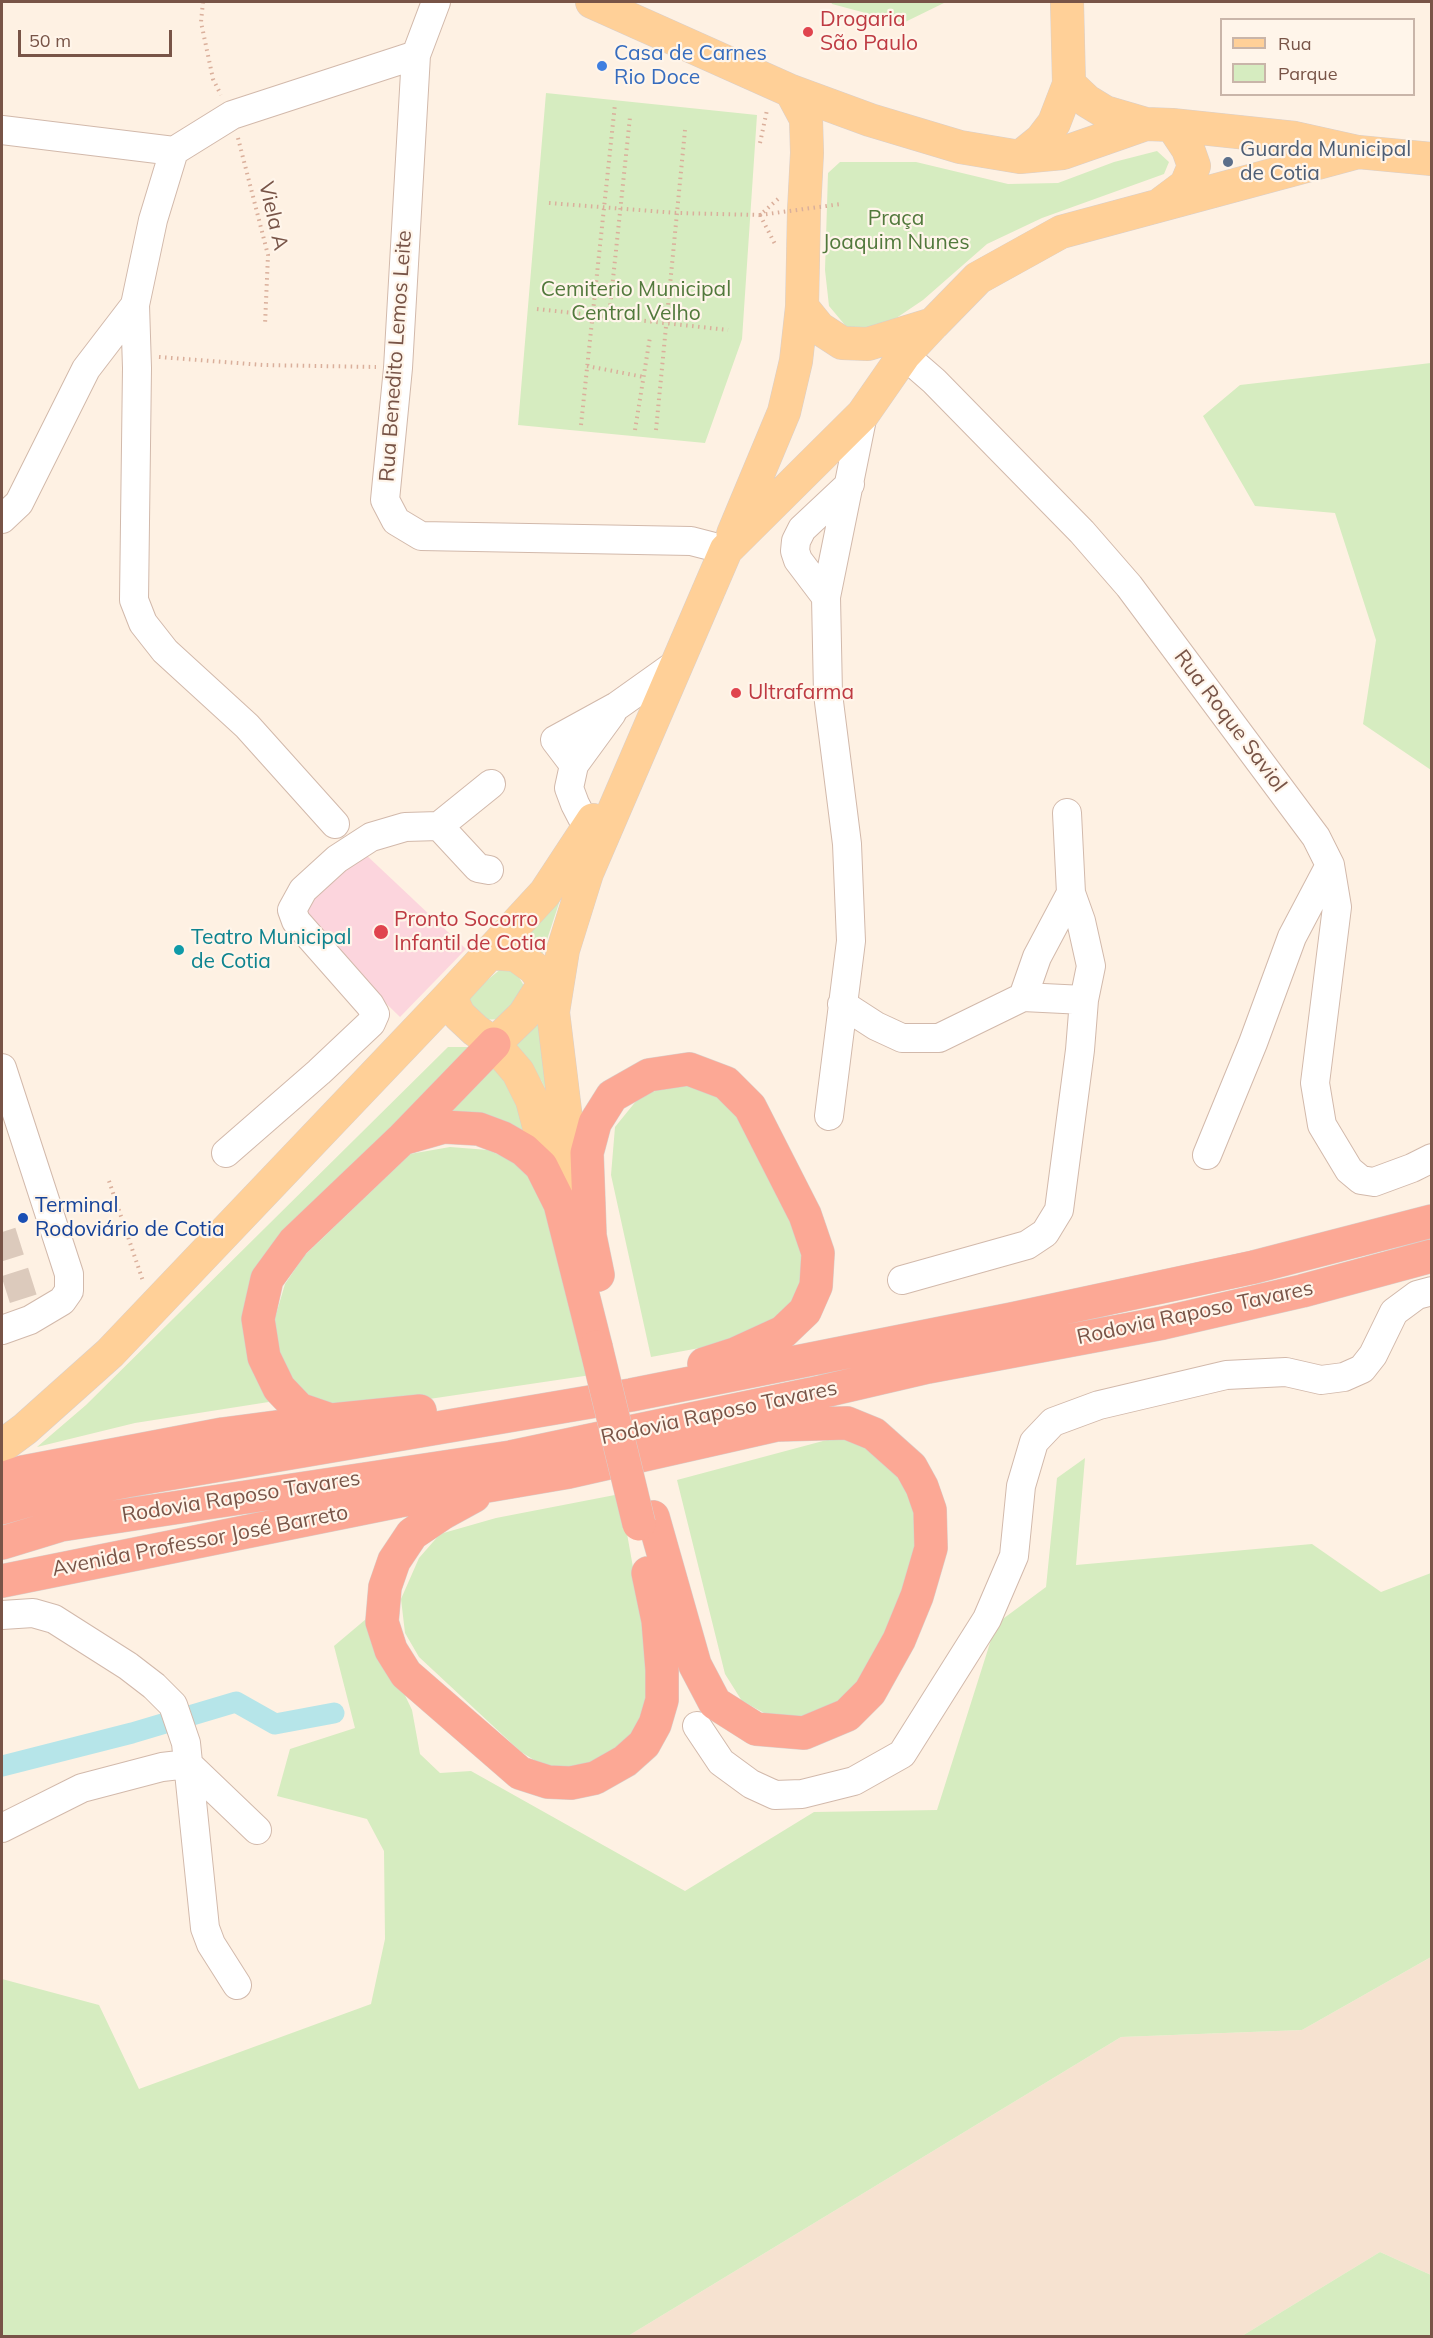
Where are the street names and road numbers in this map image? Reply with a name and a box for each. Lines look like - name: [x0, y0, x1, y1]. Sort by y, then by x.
- street label: Viela A: [253, 179, 293, 253]
- street label: Rua Benedito Lemos Leite: [375, 229, 417, 483]
- street label: Rua Roque Saviol: [1168, 645, 1292, 797]
- street label: Rodovia Raposo Tavares: [1075, 1276, 1315, 1350]
- street label: Rodovia Raposo Tavares: [599, 1376, 839, 1450]
- street label: Rodovia Raposo Tavares: [120, 1466, 362, 1528]
- street label: Avenida Professor José Barreto: [50, 1500, 350, 1582]

